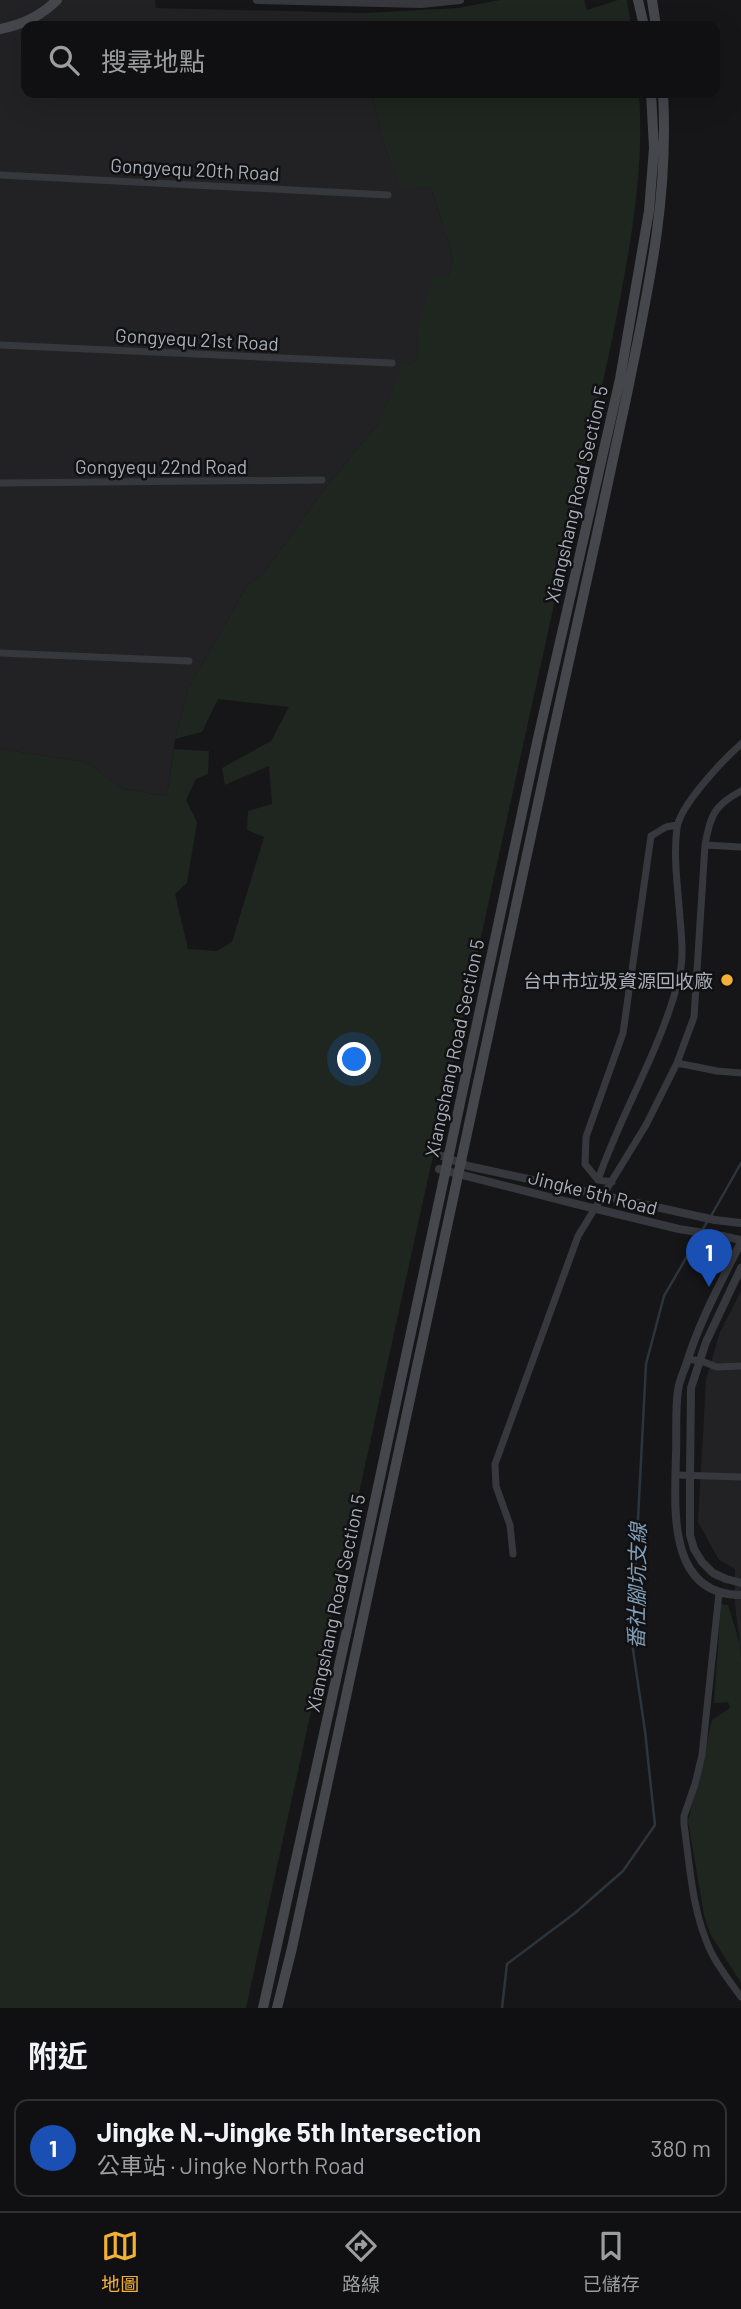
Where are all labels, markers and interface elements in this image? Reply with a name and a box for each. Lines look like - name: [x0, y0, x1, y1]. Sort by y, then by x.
- search box: [21, 21, 720, 98]
- icon: search: [45, 41, 83, 79]
- text: 搜尋地點: [101, 45, 205, 76]
- street label: Gongyequ 20th Road: [110, 153, 280, 185]
- street label: Gongyequ 21st Road: [115, 323, 279, 355]
- street label: Xiangshang Road Section 5: [540, 383, 612, 605]
- street label: Gongyequ 22nd Road: [75, 455, 247, 478]
- street label: Xiangshang Road Section 5: [420, 937, 488, 1159]
- place label: 台中市垃圾資源回收廠: [523, 969, 713, 992]
- marker: 台中市垃圾資源回收廠: [719, 972, 735, 988]
- your location: [337, 1042, 371, 1076]
- street label: Jingke 5th Road: [526, 1165, 660, 1219]
- pin: 1: [686, 1229, 732, 1287]
- street label: Xiangshang Road Section 5: [301, 1492, 369, 1714]
- water label: 番社腳坑支線: [622, 1521, 650, 1649]
- text: 附近: [28, 2037, 88, 2073]
- text: Jingke N.-Jingke 5th Intersection: [97, 2116, 481, 2147]
- text: 1: [49, 2134, 57, 2162]
- text: 380 m: [651, 2134, 711, 2162]
- text: 公車站 · Jingke North Road: [97, 2151, 365, 2179]
- tab: 地圖: [101, 2227, 139, 2296]
- tab: 路線: [342, 2227, 380, 2296]
- tab: 已儲存: [583, 2227, 640, 2296]

